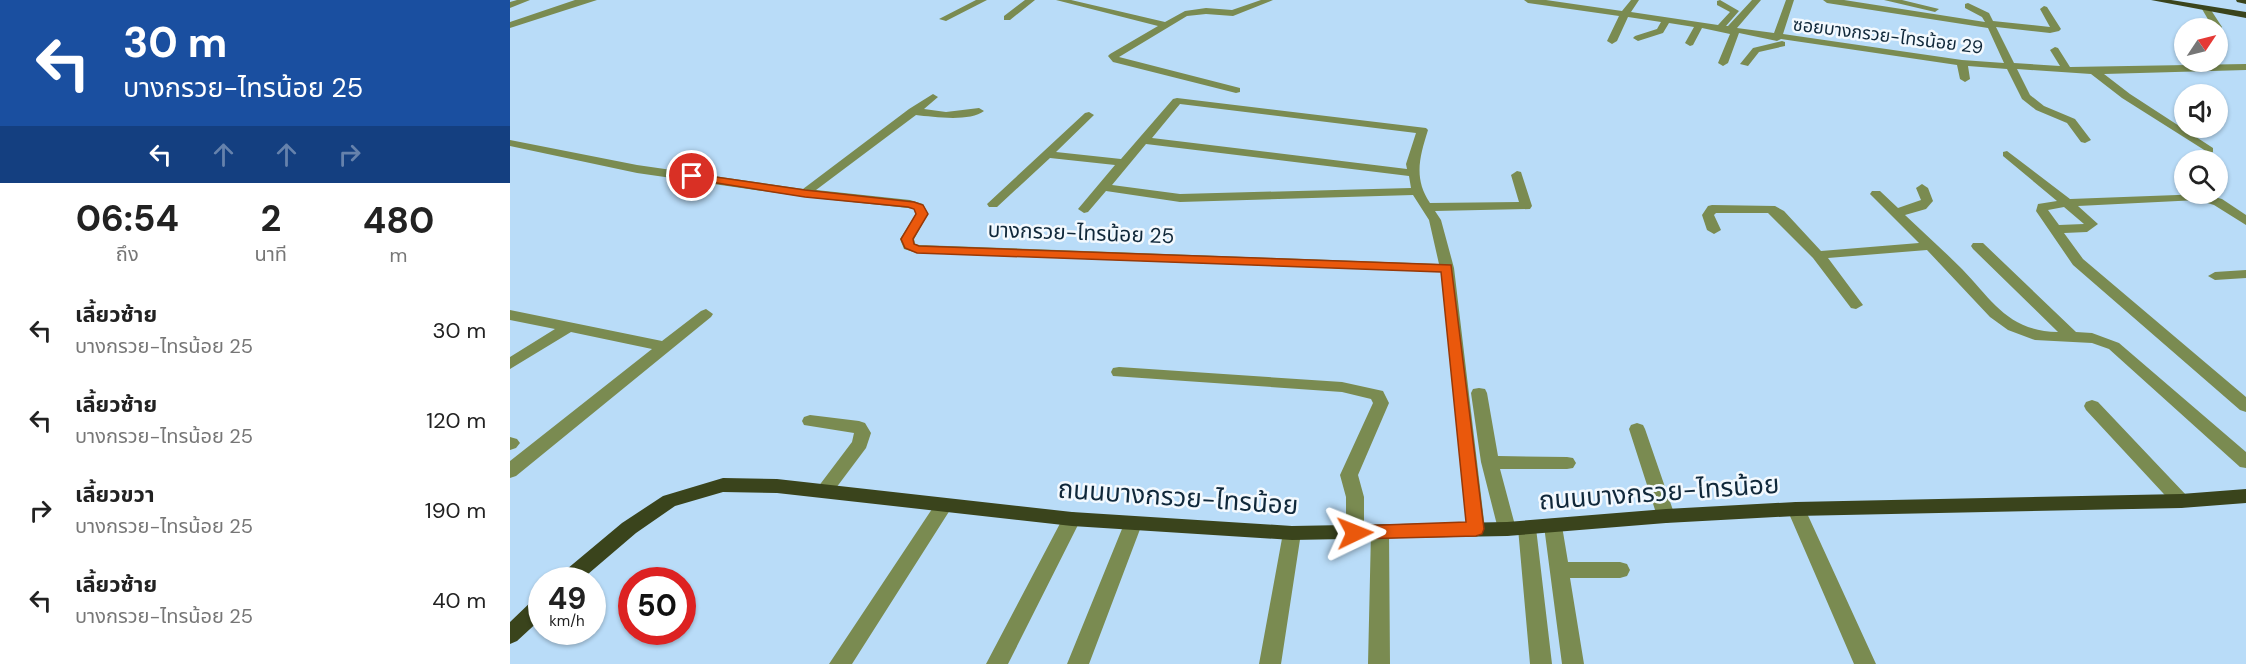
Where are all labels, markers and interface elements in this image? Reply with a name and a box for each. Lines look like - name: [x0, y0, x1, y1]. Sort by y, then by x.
- street label: ซอยบางกรวย-ไทรน้อย 29: [1792, 12, 1984, 60]
- text: 30 m: [123, 15, 227, 70]
- north arrow: [2174, 18, 2228, 72]
- map controls: [2174, 18, 2228, 204]
- icon: left: [24, 24, 102, 102]
- text: บางกรวย-ไทรน้อย 25: [123, 70, 363, 105]
- button: sound: [2174, 84, 2228, 138]
- icon: left: [144, 138, 177, 171]
- icon: ahead: [207, 138, 240, 171]
- icon: ahead: [270, 138, 303, 171]
- icon: right: [333, 138, 366, 171]
- pin: [666, 150, 717, 201]
- button: search: [2174, 150, 2228, 204]
- icon: arrive: [675, 159, 708, 192]
- text: 06:54: [76, 195, 179, 242]
- text: 2: [260, 195, 281, 242]
- text: 480: [363, 197, 434, 244]
- street label: บางกรวย-ไทรน้อย 25: [987, 216, 1175, 250]
- text: ถึง: [116, 241, 139, 267]
- text: นาที: [254, 241, 287, 267]
- text: m: [390, 242, 407, 268]
- text: เลี้ยวซ้าย: [75, 300, 157, 329]
- icon: left: [24, 314, 57, 347]
- text: 30 m: [432, 316, 486, 345]
- text: บางกรวย-ไทรน้อย 25: [75, 333, 253, 359]
- text: เลี้ยวซ้าย: [75, 390, 157, 419]
- icon: left: [24, 404, 57, 437]
- text: 120 m: [426, 406, 486, 435]
- text: บางกรวย-ไทรน้อย 25: [75, 423, 253, 449]
- street label: ถนนบางกรวย-ไทรน้อย: [1538, 467, 1780, 517]
- street label: ถนนบางกรวย-ไทรน้อย: [1057, 472, 1299, 522]
- text: เลี้ยวขวา: [75, 480, 155, 509]
- icon: right: [24, 494, 57, 527]
- text: 190 m: [425, 496, 486, 525]
- position arrow: [1323, 501, 1387, 565]
- text: บางกรวย-ไทรน้อย 25: [75, 513, 253, 539]
- speed limit sign: 50: [618, 567, 696, 645]
- text: เลี้ยวซ้าย: [75, 570, 157, 599]
- text: 49: [548, 579, 586, 618]
- icon: left: [24, 584, 57, 617]
- text: 40 m: [432, 586, 486, 615]
- text: บางกรวย-ไทรน้อย 25: [75, 603, 253, 629]
- text: km/h: [549, 611, 585, 631]

